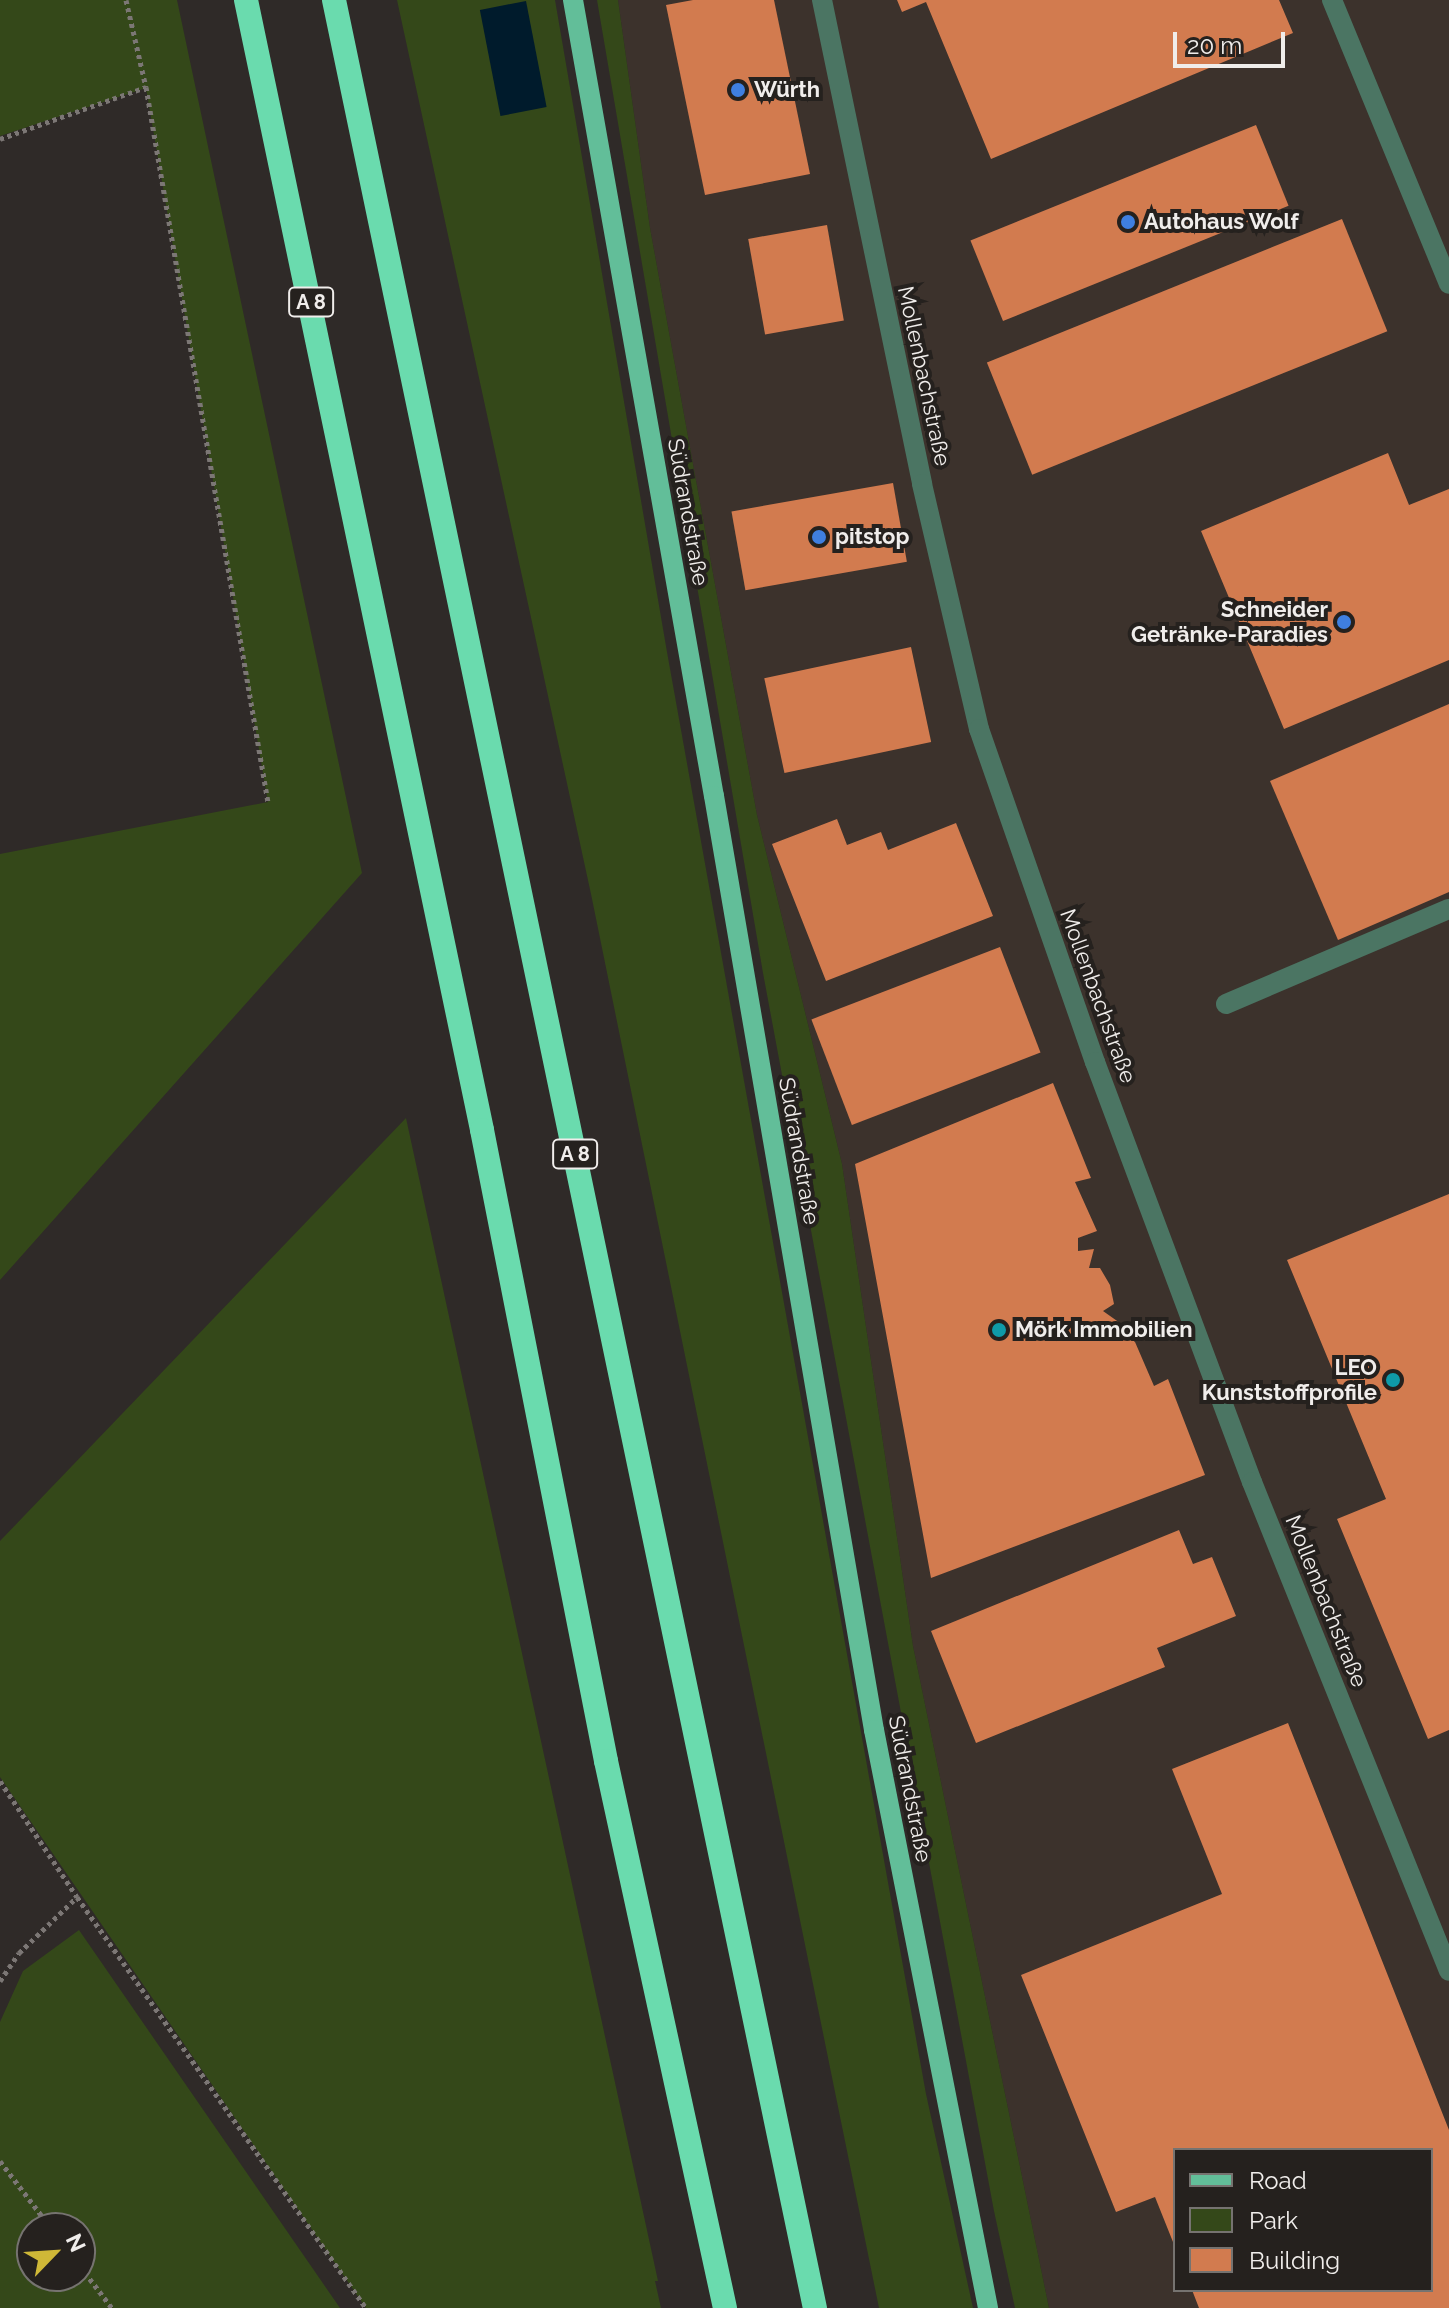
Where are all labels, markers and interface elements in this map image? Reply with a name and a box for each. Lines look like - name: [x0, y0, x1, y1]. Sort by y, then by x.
- scale bar: [1177, 16, 1289, 66]
- text: 20 m: [1187, 31, 1242, 60]
- place label: Würth: [754, 77, 820, 103]
- marker: Würth: [729, 81, 747, 99]
- place label: Autohaus Wolf: [1144, 209, 1299, 235]
- marker: Autohaus Wolf: [1119, 213, 1137, 231]
- street label: Mollenbachstraße: [892, 284, 956, 468]
- road number: A 8: [287, 286, 335, 318]
- street label: Südrandstraße: [662, 436, 714, 588]
- place label: pitstop: [835, 524, 909, 550]
- marker: pitstop: [810, 528, 828, 546]
- place label: Schneider Getränke-Paradies: [1131, 596, 1328, 648]
- marker: Schneider Getränke-Paradies: [1335, 613, 1353, 631]
- street label: Mollenbachstraße: [1054, 905, 1142, 1087]
- street label: Südrandstraße: [773, 1075, 825, 1227]
- road number: A 8: [551, 1138, 599, 1170]
- place label: Mörk Immobilien: [1015, 1317, 1192, 1343]
- marker: Mörk Immobilien: [990, 1321, 1008, 1339]
- place label: LEO Kunststoffprofile: [1202, 1354, 1377, 1406]
- marker: LEO Kunststoffprofile: [1384, 1371, 1402, 1389]
- street label: Mollenbachstraße: [1279, 1511, 1373, 1691]
- street label: Südrandstraße: [883, 1713, 937, 1865]
- legend: [1173, 2148, 1433, 2292]
- text: Road: [1249, 2166, 1307, 2195]
- text: Park: [1249, 2206, 1298, 2235]
- north arrow: [16, 2212, 96, 2292]
- text: N: [61, 2230, 91, 2256]
- text: Building: [1249, 2246, 1340, 2275]

